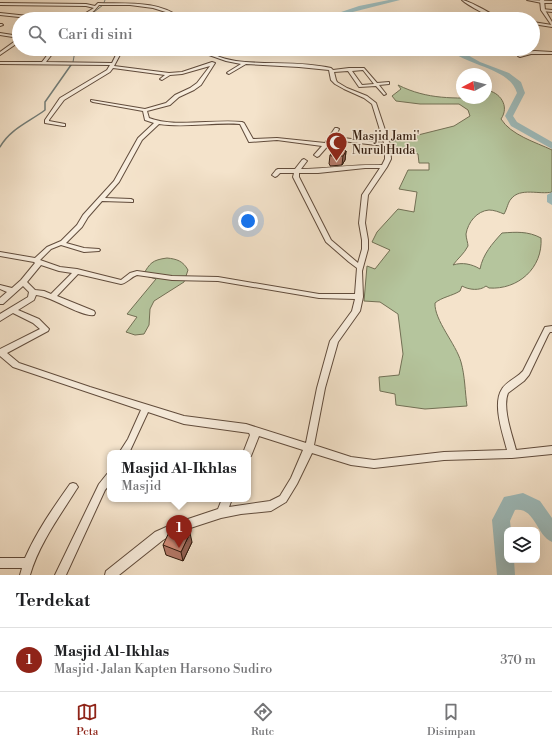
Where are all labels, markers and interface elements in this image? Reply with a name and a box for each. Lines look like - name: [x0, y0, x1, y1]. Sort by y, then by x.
- search box: [12, 12, 540, 56]
- icon: search: [26, 23, 48, 45]
- text: Cari di sini: [58, 25, 133, 44]
- north arrow: [456, 68, 492, 104]
- place label: Masjid Jami' Nurul Huda: [352, 129, 420, 158]
- mosque icon: Masjid Jami' Nurul Huda: [324, 130, 350, 163]
- your location: [238, 211, 258, 231]
- popup: [107, 450, 251, 502]
- text: Masjid Al-Ikhlas: [121, 459, 237, 478]
- text: Masjid: [121, 478, 161, 494]
- pin: 1: [166, 515, 192, 548]
- map controls: [504, 527, 540, 563]
- button: layers: [504, 527, 540, 563]
- text: Terdekat: [16, 590, 90, 612]
- text: Masjid Al-Ikhlas: [54, 642, 169, 661]
- text: 1: [26, 652, 32, 668]
- text: 370 m: [500, 652, 536, 668]
- text: Masjid · Jalan Kapten Harsono Sudiro: [54, 661, 272, 677]
- tab: Peta: [76, 701, 98, 739]
- tab: Rute: [251, 701, 274, 739]
- tab: Disimpan: [427, 701, 476, 739]

